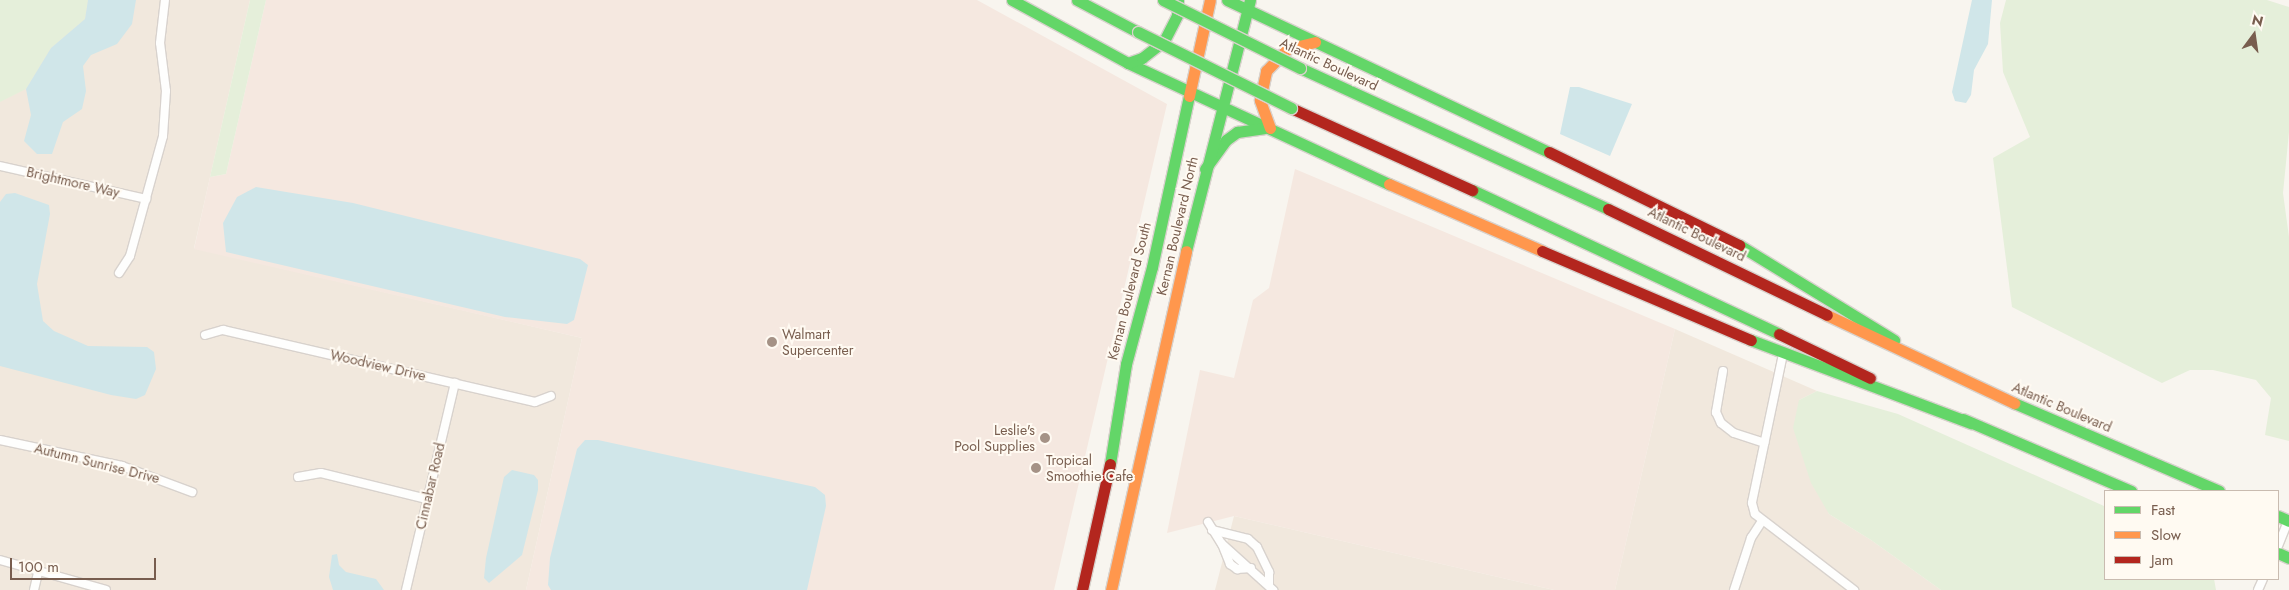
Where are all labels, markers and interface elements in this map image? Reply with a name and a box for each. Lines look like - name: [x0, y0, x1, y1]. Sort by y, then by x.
- text: N: [2250, 9, 2265, 31]
- north arrow: [2229, 10, 2279, 60]
- street label: Atlantic Boulevard: [1277, 34, 1381, 94]
- street label: Kernan Boulevard North: [1153, 155, 1201, 297]
- street label: Brightmore Way: [25, 163, 121, 201]
- street label: Atlantic Boulevard: [1645, 203, 1749, 265]
- street label: Kernan Boulevard South: [1104, 220, 1154, 362]
- place label: Walmart Supercenter: [782, 326, 853, 358]
- marker: Walmart Supercenter: [766, 336, 778, 348]
- street label: Woodview Drive: [329, 346, 427, 384]
- street label: Atlantic Boulevard: [2010, 378, 2114, 436]
- place label: Leslie's Pool Supplies: [954, 422, 1035, 454]
- marker: Leslie's Pool Supplies: [1039, 432, 1051, 444]
- street label: Autumn Sunrise Drive: [33, 439, 161, 487]
- street label: Cinnabar Road: [412, 441, 448, 531]
- place label: Tropical Smoothie Cafe: [1046, 452, 1133, 484]
- marker: Tropical Smoothie Cafe: [1030, 462, 1042, 474]
- legend: [2104, 490, 2279, 580]
- text: Fast: [2151, 499, 2175, 521]
- text: Slow: [2151, 524, 2181, 546]
- scale bar: [12, 548, 159, 580]
- text: Jam: [2151, 549, 2174, 571]
- text: 100 m: [18, 556, 59, 578]

